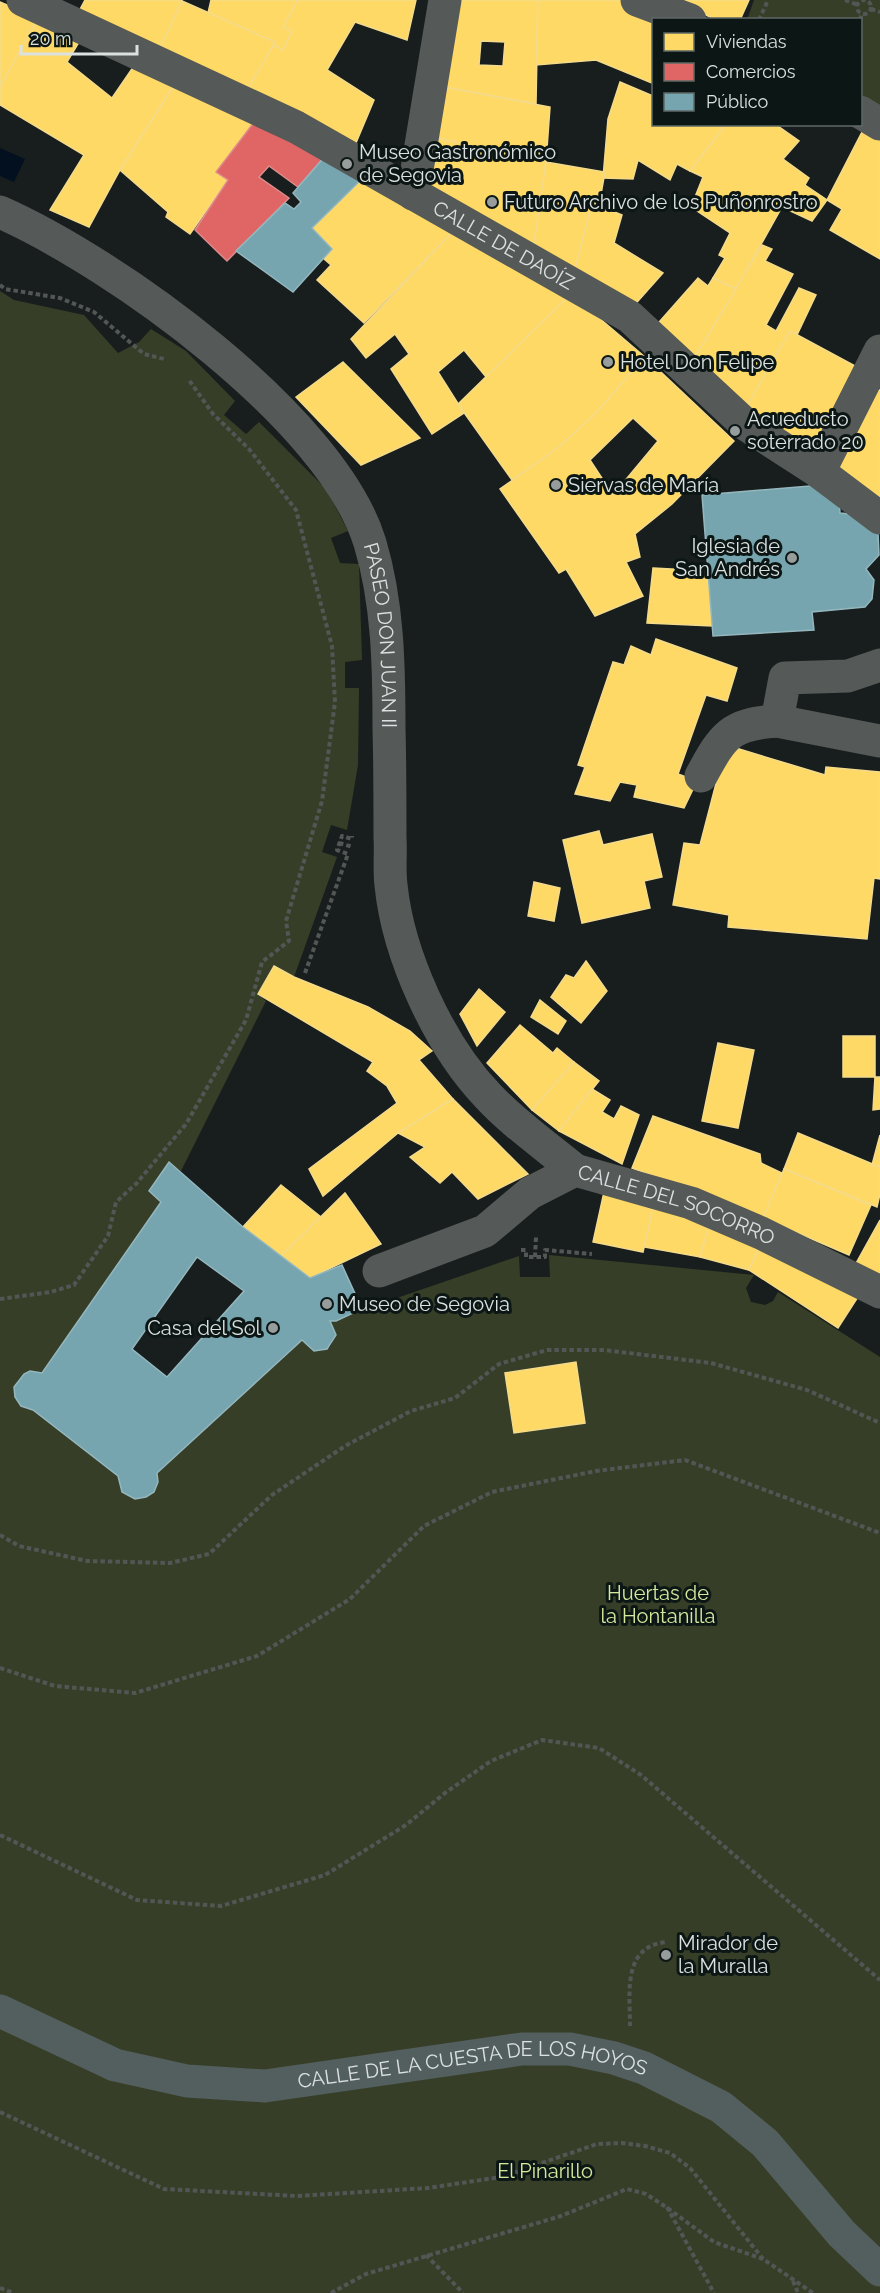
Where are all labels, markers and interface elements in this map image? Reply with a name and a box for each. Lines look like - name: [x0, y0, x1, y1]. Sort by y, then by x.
- scale bar: [21, 18, 136, 56]
- legend: [652, 18, 862, 126]
- text: 20 m: [30, 28, 72, 49]
- text: Viviendas: [706, 31, 787, 52]
- text: Comercios: [706, 61, 796, 82]
- text: Público: [706, 91, 769, 112]
- place label: Museo Gastronómico de Segovia: [359, 140, 556, 187]
- marker: Museo Gastronómico de Segovia: [340, 157, 354, 171]
- place label: Futuro Archivo de los Puñonrostro: [504, 190, 818, 214]
- street label: CALLE DE DAOÍZ: [429, 195, 579, 295]
- marker: Futuro Archivo de los Puñonrostro: [485, 195, 499, 209]
- place label: Hotel Don Felipe: [620, 350, 775, 374]
- marker: Hotel Don Felipe: [601, 355, 615, 369]
- place label: Acueducto soterrado 20: [747, 407, 864, 454]
- marker: Acueducto soterrado 20: [728, 424, 742, 438]
- place label: Siervas de María: [568, 473, 719, 497]
- marker: Siervas de María: [549, 478, 563, 492]
- place label: Iglesia de San Andrés: [675, 534, 780, 581]
- street label: PASEO DON JUAN II: [359, 540, 401, 728]
- marker: Iglesia de San Andrés: [785, 551, 799, 565]
- street label: CALLE DEL SOCORRO: [575, 1159, 779, 1250]
- place label: Museo de Segovia: [339, 1292, 510, 1316]
- marker: Museo de Segovia: [320, 1297, 334, 1311]
- place label: Casa del Sol: [147, 1316, 262, 1340]
- marker: Casa del Sol: [266, 1321, 280, 1335]
- park label: Huertas de la Hontanilla: [601, 1581, 715, 1628]
- place label: Mirador de la Muralla: [678, 1931, 778, 1978]
- marker: Mirador de la Muralla: [659, 1948, 673, 1962]
- street label: CALLE DE LA CUESTA DE LOS HOYOS: [296, 2036, 651, 2093]
- park label: El Pinarillo: [497, 2159, 593, 2183]

